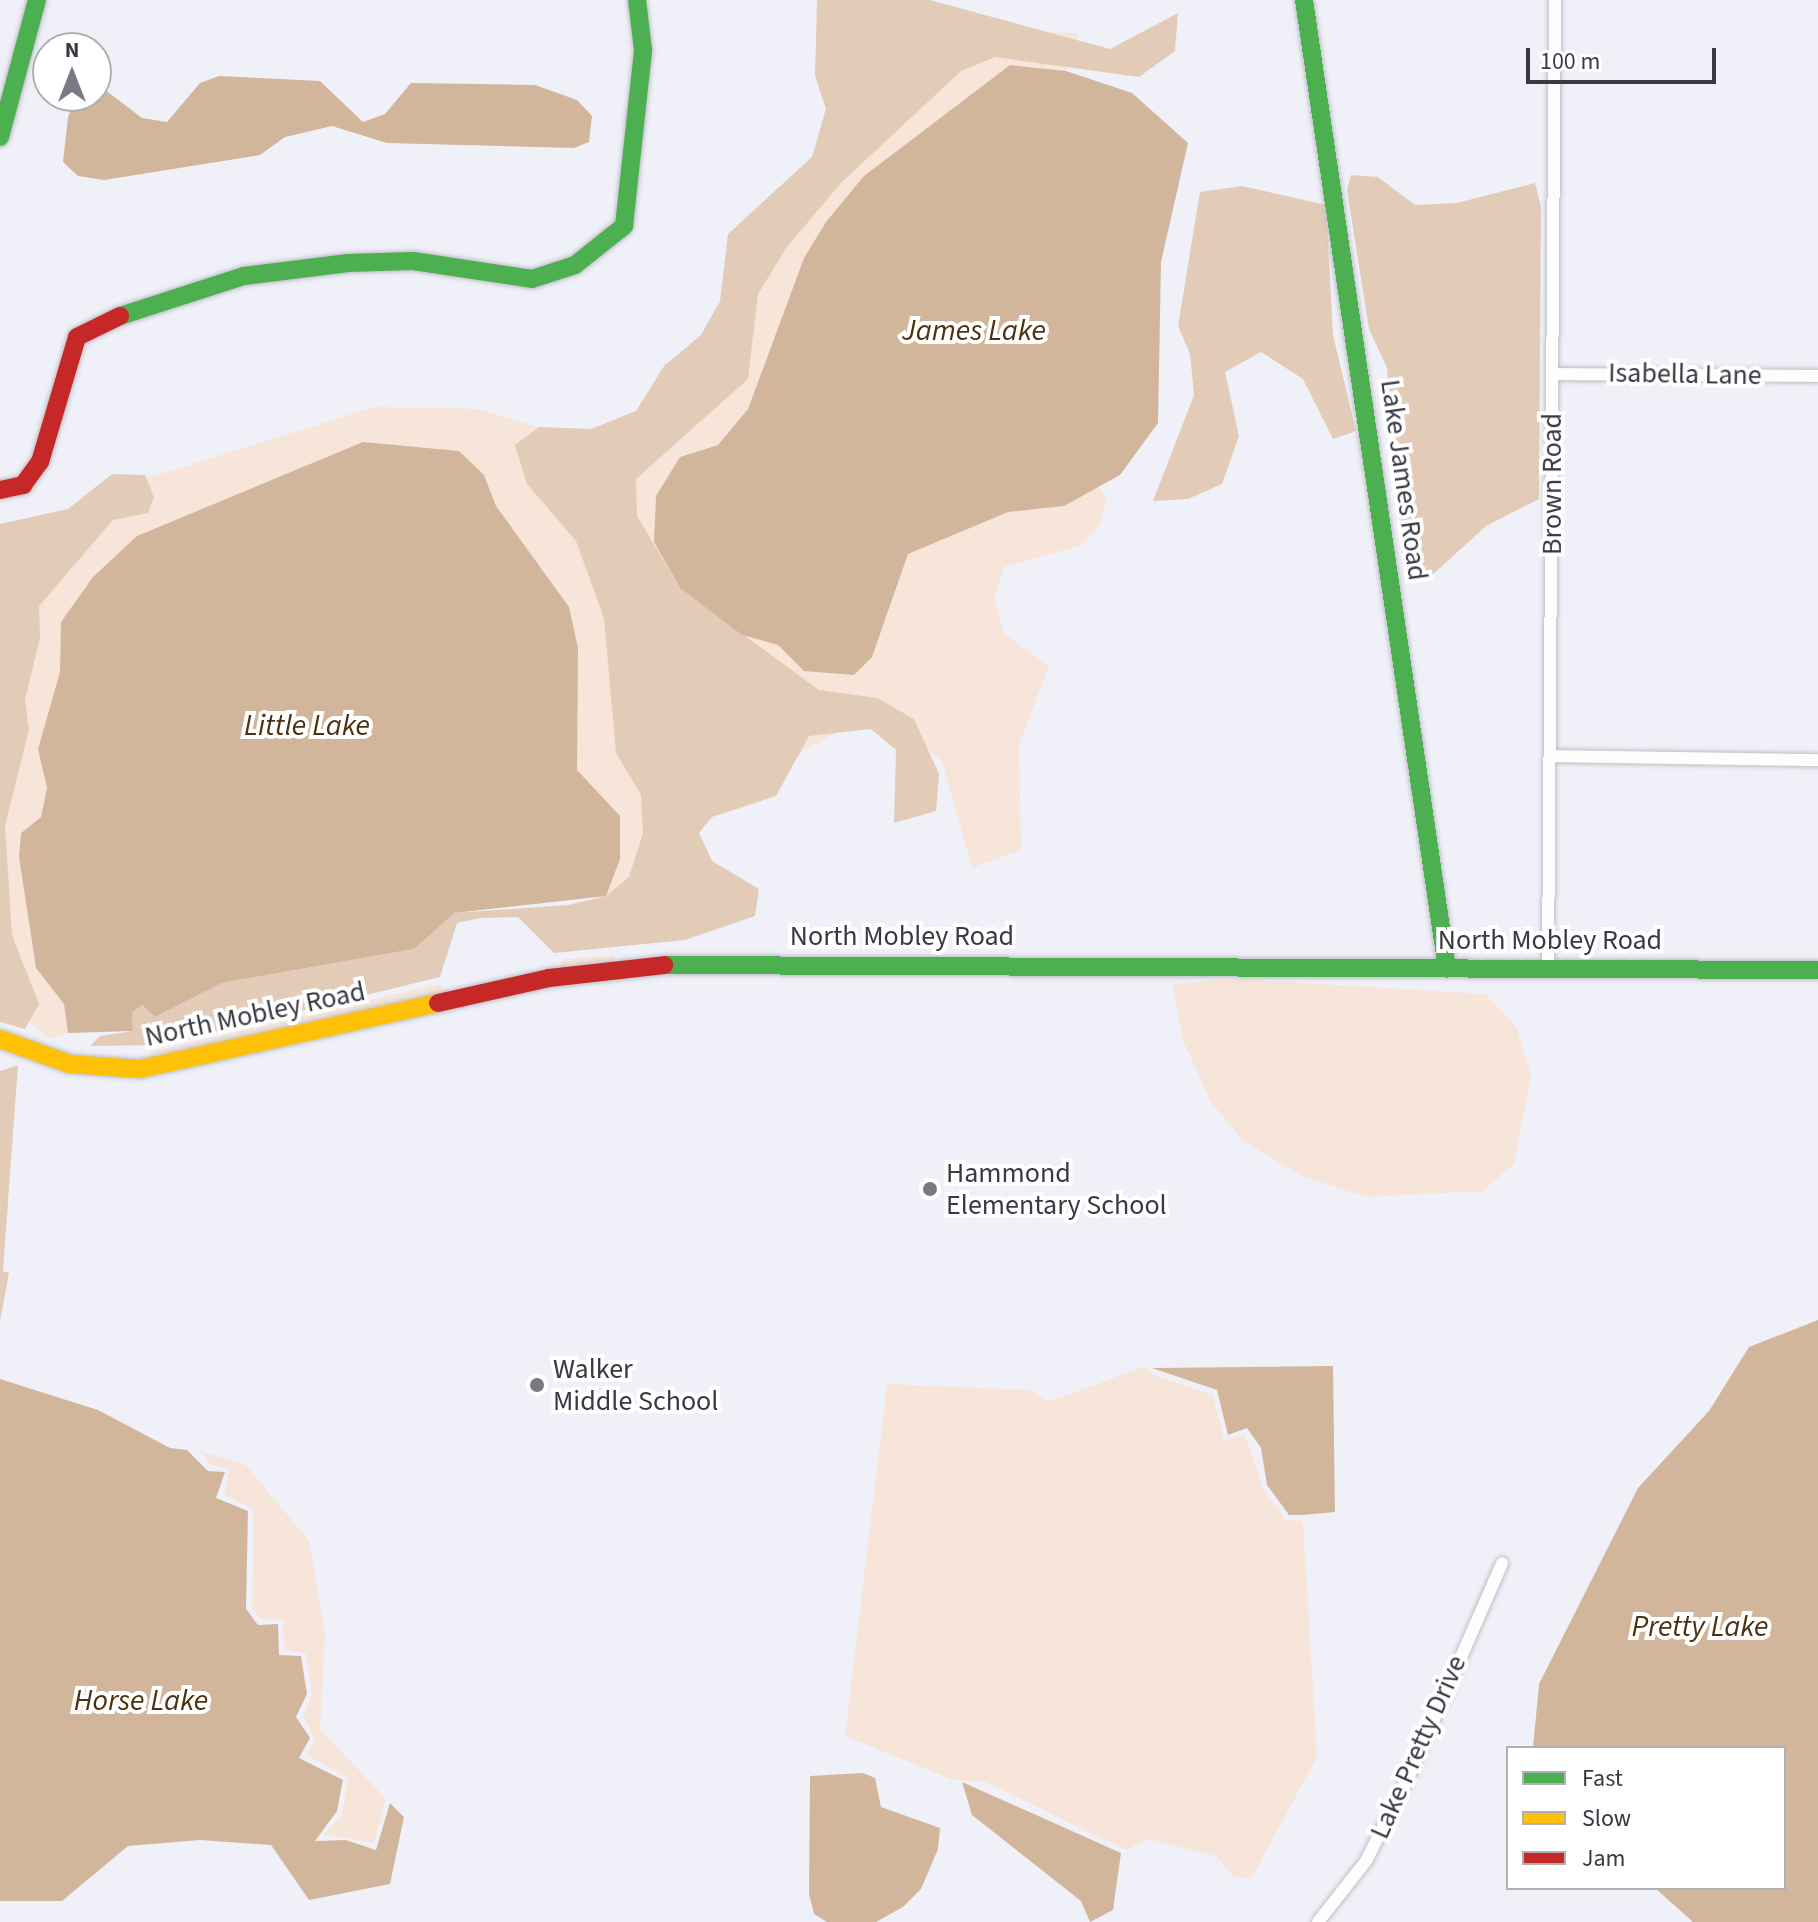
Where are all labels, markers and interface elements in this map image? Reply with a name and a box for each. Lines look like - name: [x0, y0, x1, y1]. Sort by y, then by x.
- north arrow: [32, 32, 112, 112]
- scale bar: [1530, 32, 1720, 82]
- text: N: [65, 34, 79, 66]
- text: 100 m: [1540, 44, 1600, 79]
- water label: James Lake: [902, 313, 1046, 349]
- street label: Isabella Lane: [1608, 356, 1762, 392]
- street label: Lake James Road: [1373, 377, 1435, 583]
- street label: Brown Road: [1535, 413, 1569, 555]
- water label: Little Lake: [244, 708, 370, 744]
- street label: North Mobley Road: [790, 919, 1014, 953]
- street label: North Mobley Road: [1438, 923, 1662, 957]
- street label: North Mobley Road: [142, 974, 368, 1054]
- place label: Hammond Elementary School: [946, 1156, 1167, 1222]
- marker: Hammond Elementary School: [921, 1180, 939, 1198]
- place label: Walker Middle School: [553, 1352, 718, 1418]
- marker: Walker Middle School: [528, 1376, 546, 1394]
- water label: Pretty Lake: [1632, 1609, 1768, 1645]
- street label: Lake Pretty Drive: [1363, 1650, 1473, 1844]
- water label: Horse Lake: [74, 1683, 208, 1719]
- legend: [1506, 1746, 1786, 1890]
- text: Fast: [1582, 1761, 1623, 1796]
- text: Slow: [1582, 1801, 1631, 1836]
- text: Jam: [1582, 1841, 1626, 1876]

